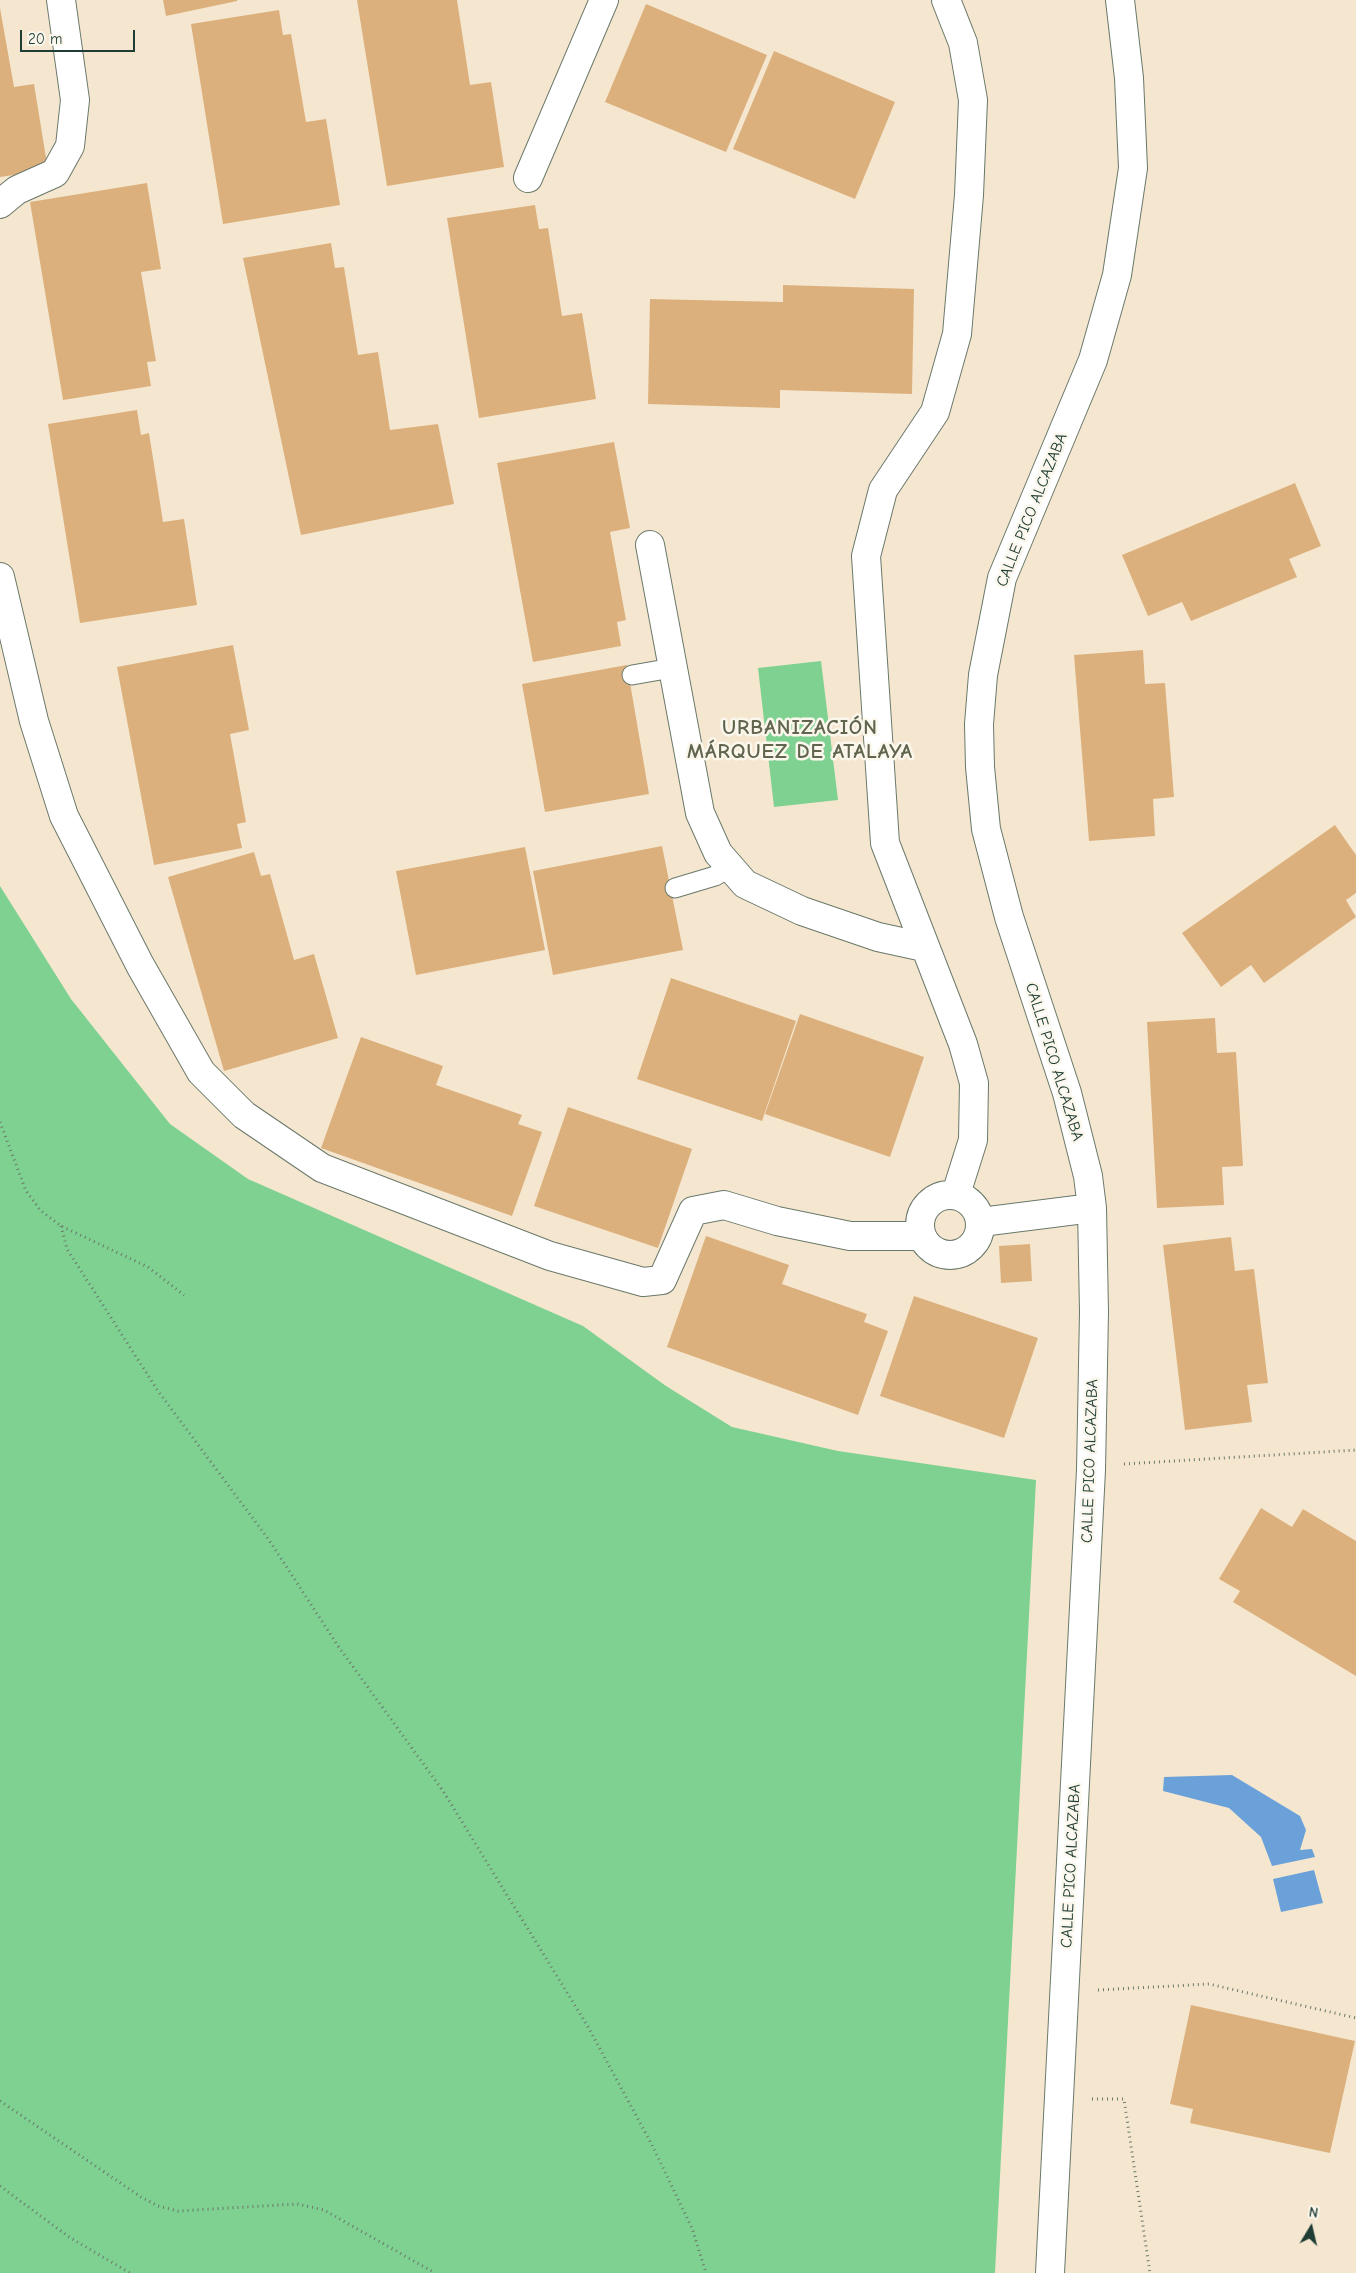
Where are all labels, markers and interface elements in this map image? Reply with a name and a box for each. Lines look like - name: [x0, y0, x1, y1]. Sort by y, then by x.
- scale bar: [22, 20, 138, 52]
- text: 20 m: [28, 30, 62, 48]
- street label: CALLE PICO ALCAZABA: [992, 430, 1072, 590]
- district label: URBANIZACIÓN MÁRQUEZ DE ATALAYA: [685, 715, 915, 765]
- street label: CALLE PICO ALCAZABA: [1021, 981, 1087, 1143]
- street label: CALLE PICO ALCAZABA: [1078, 1379, 1102, 1543]
- street label: CALLE PICO ALCAZABA: [1057, 1784, 1085, 1948]
- north arrow: [1286, 2203, 1336, 2253]
- text: N: [1308, 2204, 1319, 2222]

